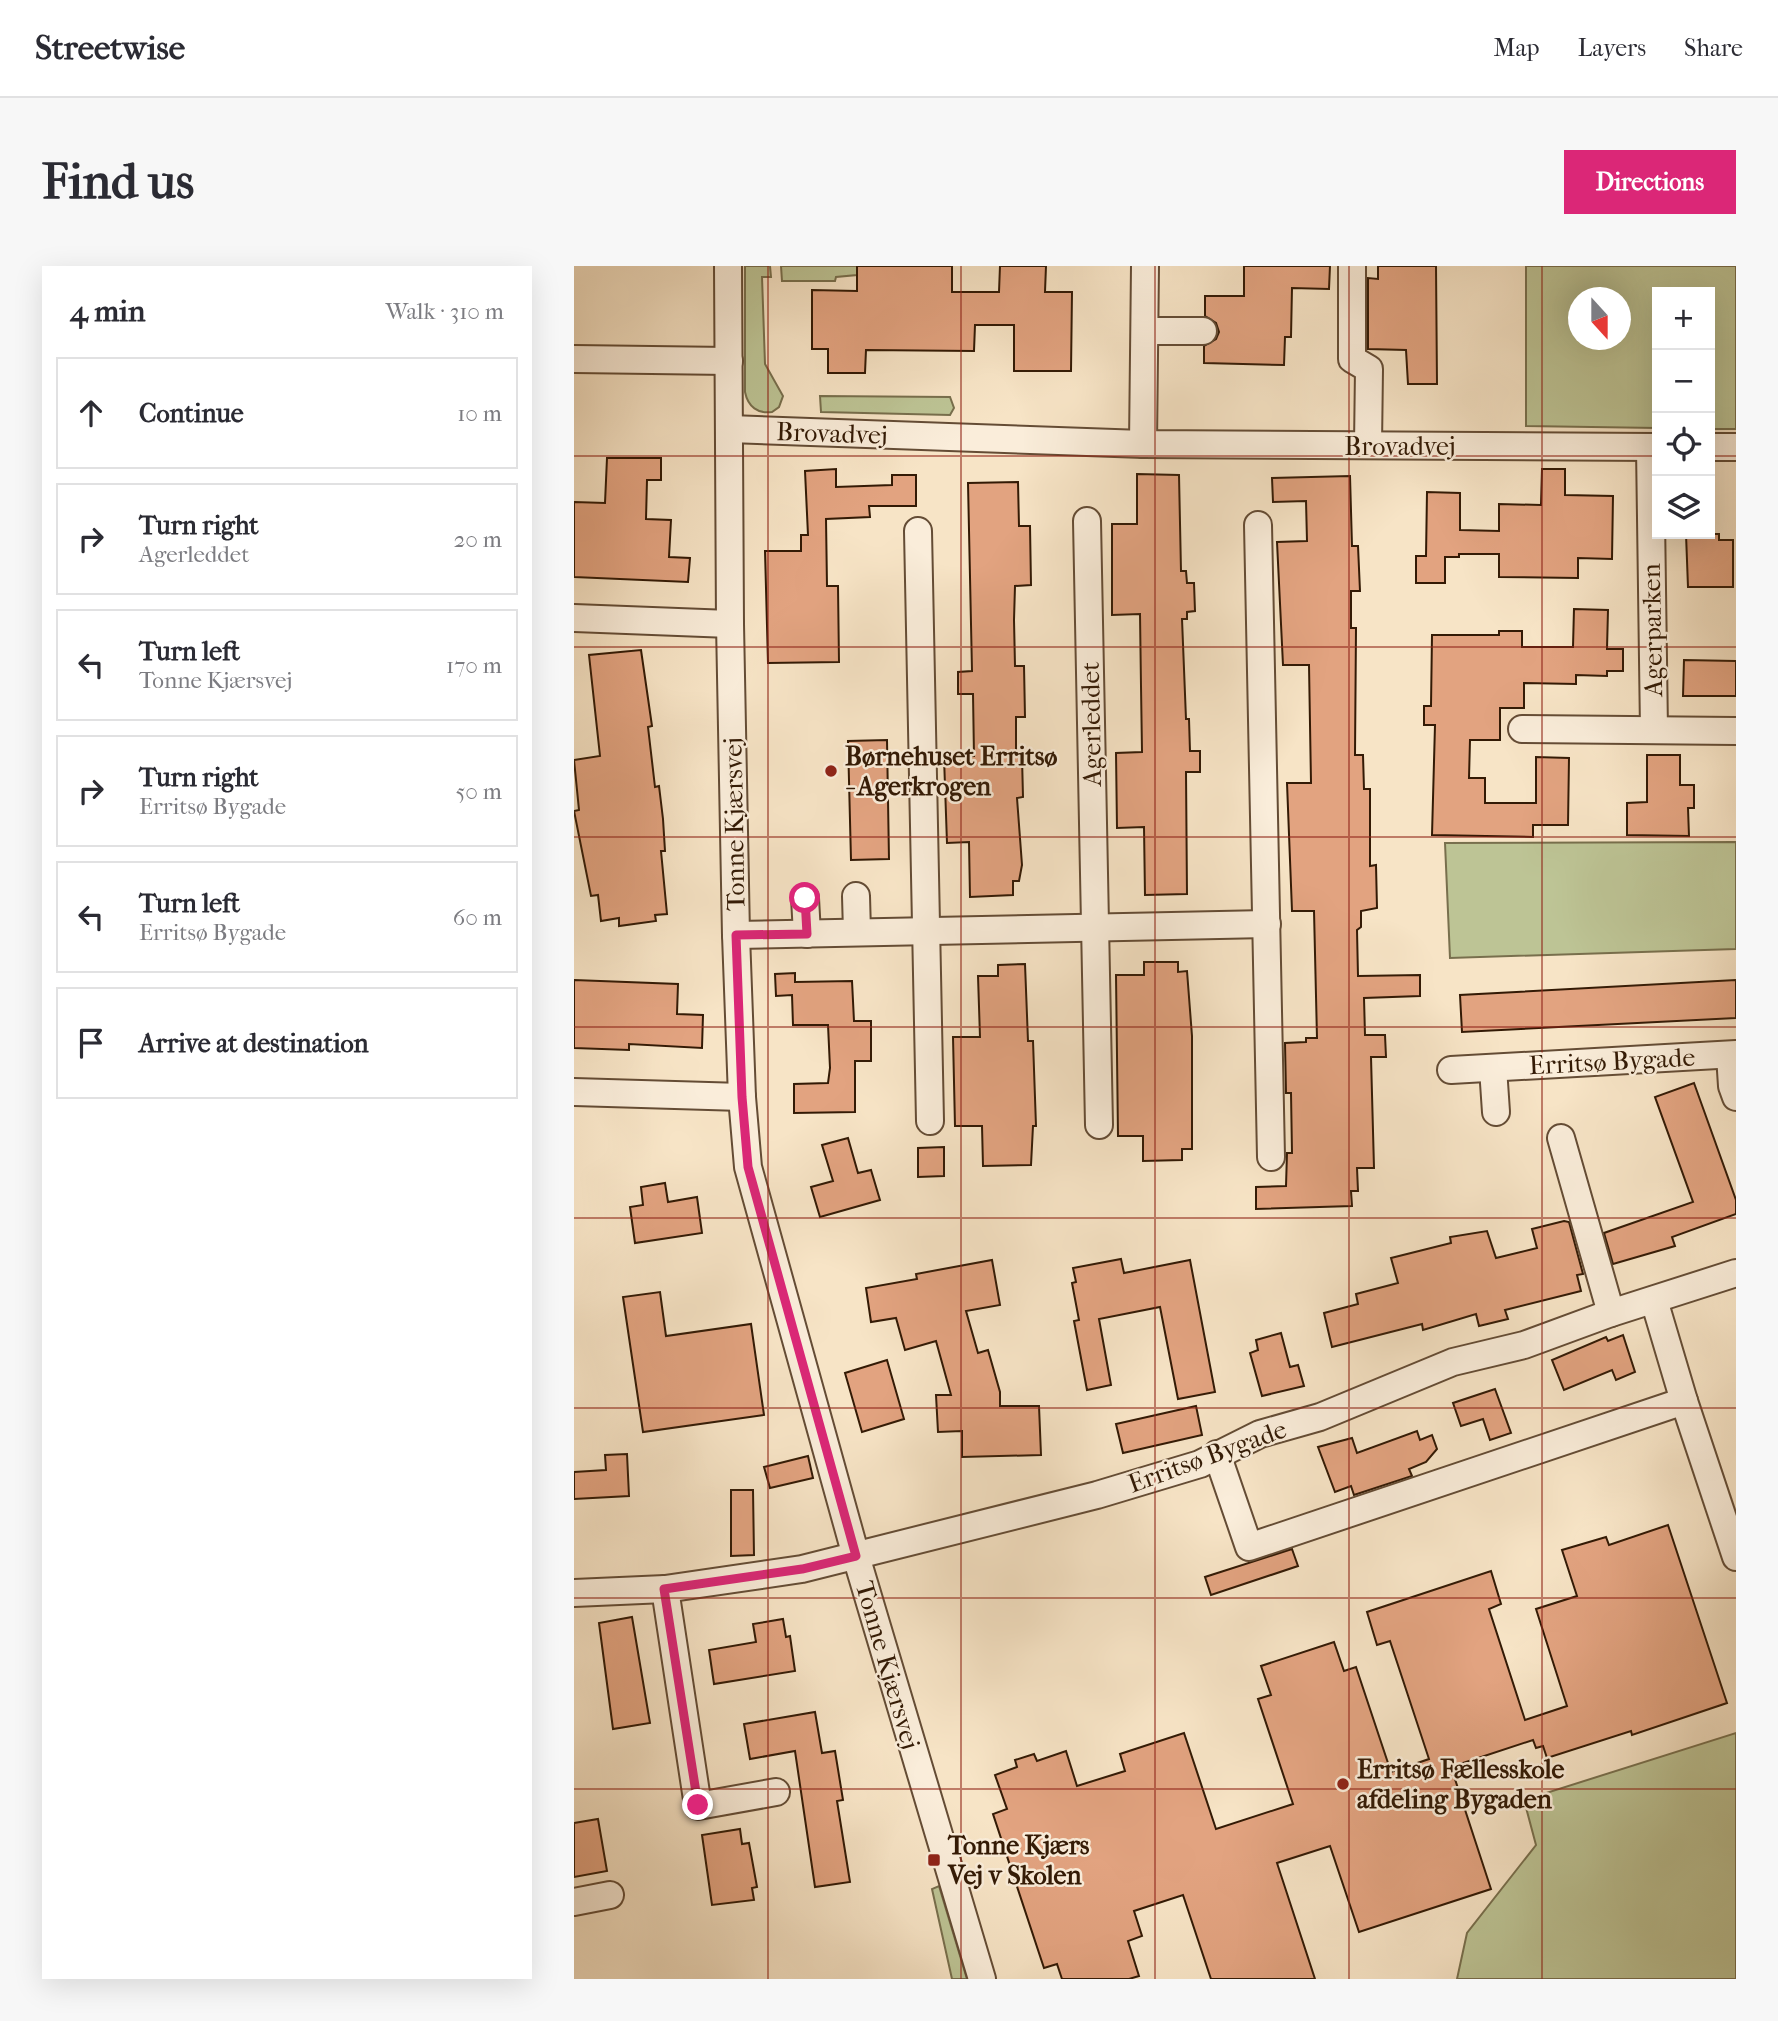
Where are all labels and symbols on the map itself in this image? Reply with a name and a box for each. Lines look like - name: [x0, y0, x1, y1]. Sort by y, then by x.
- north arrow: [1568, 287, 1631, 350]
- street label: Brovadvej: [776, 416, 888, 451]
- street label: Brovadvej: [1344, 431, 1456, 462]
- street label: Agerparken: [1636, 563, 1669, 698]
- street label: Agerleddet: [1075, 661, 1108, 788]
- street label: Tonne Kjærsvej: [717, 737, 752, 911]
- place label: Børnehuset Erritsø - Agerkrogen: [845, 741, 1058, 802]
- marker: Børnehuset Erritsø - Agerkrogen: [823, 763, 839, 779]
- route start: [789, 882, 820, 913]
- street label: Erritsø Bygade: [1528, 1042, 1696, 1081]
- street label: Erritsø Bygade: [1124, 1413, 1291, 1499]
- street label: Tonne Kjærsvej: [849, 1578, 926, 1753]
- place label: Erritsø Fællesskole afdeling Bygaden: [1357, 1754, 1565, 1815]
- marker: Erritsø Fællesskole afdeling Bygaden: [1335, 1776, 1351, 1792]
- route end: [682, 1789, 713, 1820]
- place label: Tonne Kjærs Vej v Skolen: [947, 1830, 1090, 1891]
- marker: Tonne Kjærs Vej v Skolen: [926, 1852, 942, 1868]

